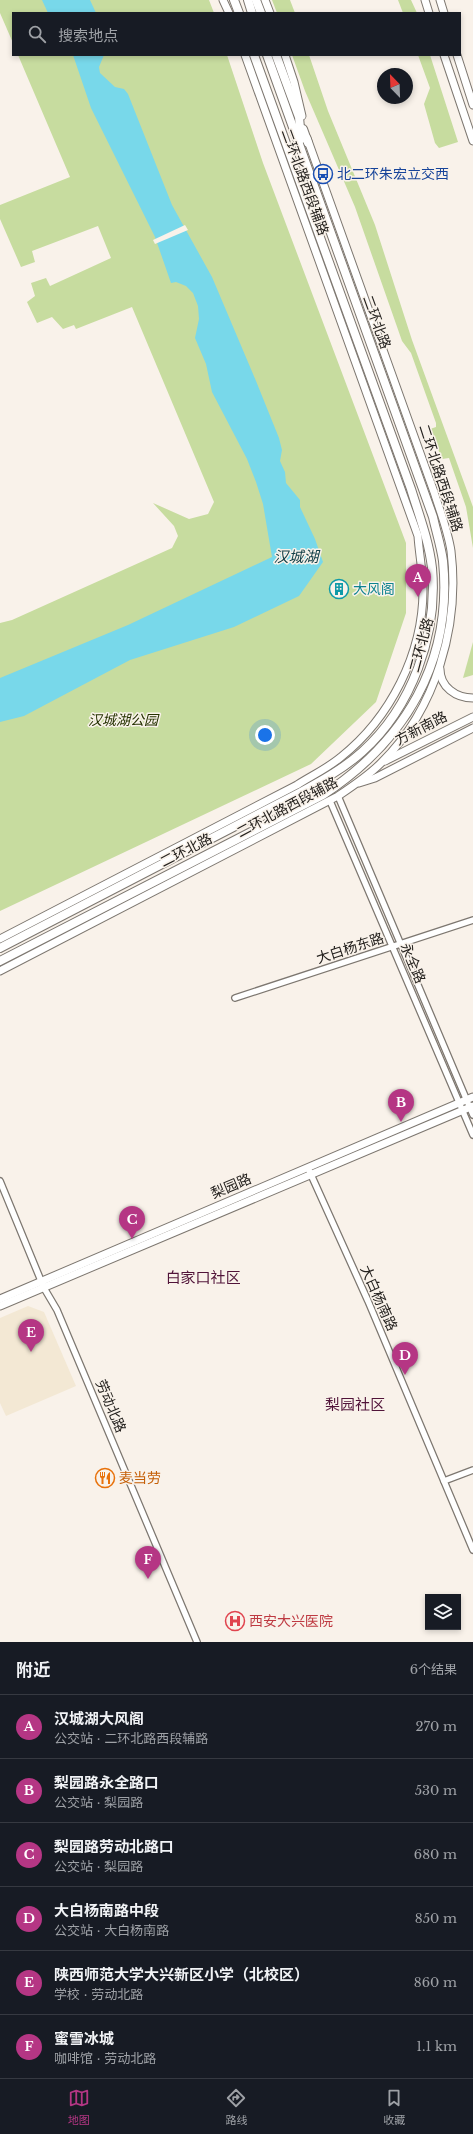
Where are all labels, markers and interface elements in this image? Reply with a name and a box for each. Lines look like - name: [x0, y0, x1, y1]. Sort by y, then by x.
- search box: [12, 12, 461, 56]
- icon: search: [26, 23, 48, 45]
- text: 搜索地点: [58, 26, 118, 45]
- north arrow: [377, 68, 413, 104]
- street label: 二环北路西段辅路: [277, 126, 333, 238]
- bus stop icon: 北二环朱宏立交西: [312, 163, 334, 185]
- place label: 北二环朱宏立交西: [337, 165, 449, 183]
- street label: 二环北路: [359, 293, 395, 351]
- street label: 二环北路西段辅路: [415, 422, 467, 534]
- water label: 汉城湖: [273, 547, 320, 566]
- pin: A: [405, 564, 431, 597]
- building icon: 大风阁: [328, 578, 350, 600]
- place label: 大风阁: [353, 580, 395, 598]
- street label: 二环北路: [405, 616, 437, 674]
- street label: 方新南路: [392, 707, 450, 749]
- park label: 汉城湖公园: [88, 711, 160, 729]
- your location: [255, 725, 275, 745]
- street label: 二环北路西段辅路: [233, 773, 341, 841]
- street label: 二环北路: [157, 829, 215, 871]
- street label: 大白杨东路: [314, 929, 386, 967]
- street label: 永全路: [397, 940, 429, 986]
- pin: B: [388, 1089, 414, 1122]
- street label: 梨园路: [208, 1170, 254, 1202]
- pin: C: [119, 1206, 145, 1239]
- street label: 大白杨南路: [357, 1262, 401, 1334]
- district label: 白家口社区: [165, 1268, 241, 1287]
- pin: E: [18, 1319, 44, 1352]
- pin: D: [392, 1342, 418, 1375]
- street label: 劳动北路: [92, 1377, 130, 1435]
- district label: 梨园社区: [325, 1395, 385, 1414]
- restaurant icon: 麦当劳: [94, 1467, 116, 1489]
- place label: 麦当劳: [119, 1469, 161, 1487]
- pin: F: [135, 1546, 161, 1579]
- map controls: [425, 1594, 461, 1630]
- button: layers: [425, 1594, 461, 1630]
- hospital icon: 西安大兴医院: [224, 1610, 246, 1632]
- place label: 西安大兴医院: [249, 1612, 333, 1630]
- text: 附近: [16, 1660, 50, 1681]
- text: 6个结果: [410, 1661, 457, 1678]
- text: 汉城湖大风阁: [54, 1709, 144, 1728]
- text: A: [24, 1718, 34, 1735]
- text: 270 m: [416, 1718, 457, 1735]
- text: 公交站 · 二环北路西段辅路: [54, 1730, 208, 1747]
- text: 梨园路永全路口: [54, 1773, 159, 1792]
- text: B: [24, 1782, 34, 1799]
- text: 530 m: [415, 1782, 457, 1799]
- text: 公交站 · 梨园路: [54, 1794, 143, 1811]
- text: 梨园路劳动北路口: [54, 1837, 174, 1856]
- text: C: [24, 1846, 34, 1863]
- text: 680 m: [414, 1846, 457, 1863]
- text: 公交站 · 梨园路: [54, 1858, 143, 1875]
- text: 大白杨南路中段: [54, 1901, 159, 1920]
- text: D: [23, 1910, 35, 1927]
- text: 850 m: [415, 1910, 457, 1927]
- text: 公交站 · 大白杨南路: [54, 1922, 169, 1939]
- text: 陕西师范大学大兴新区小学（北校区）: [54, 1965, 309, 1984]
- text: E: [24, 1974, 34, 1991]
- text: 860 m: [414, 1974, 457, 1991]
- text: 学校 · 劳动北路: [54, 1986, 143, 2003]
- text: 蜜雪冰城: [54, 2029, 114, 2048]
- text: F: [25, 2038, 33, 2055]
- text: 1.1 km: [416, 2038, 457, 2055]
- text: 咖啡馆 · 劳动北路: [54, 2050, 156, 2067]
- tab: 地图: [68, 2087, 90, 2127]
- tab: 路线: [225, 2087, 247, 2127]
- tab: 收藏: [383, 2087, 405, 2127]

